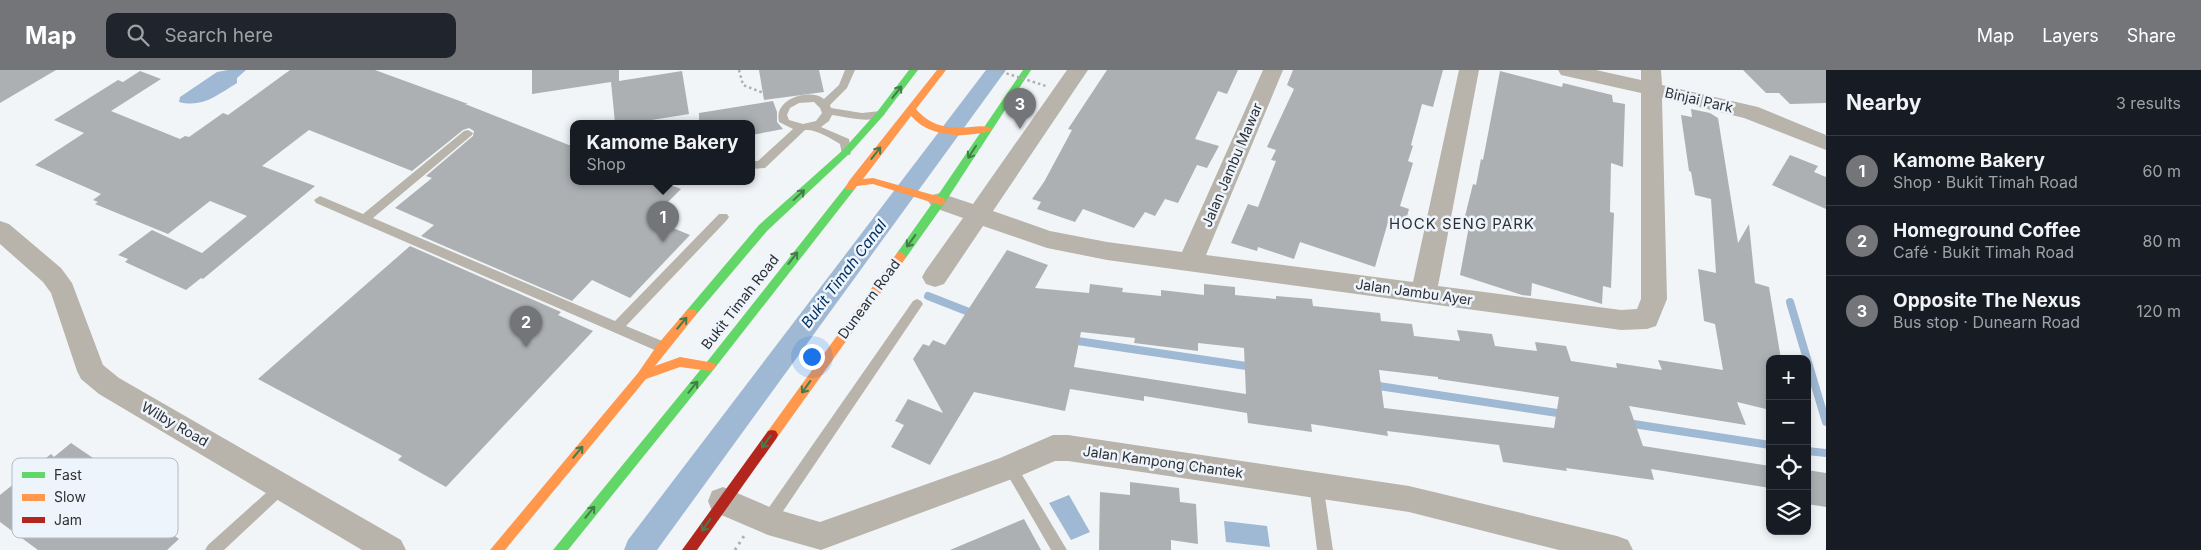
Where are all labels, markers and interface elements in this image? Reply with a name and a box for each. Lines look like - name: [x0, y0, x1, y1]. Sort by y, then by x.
- search box: [106, 13, 456, 58]
- text: Map: [25, 21, 76, 50]
- icon: search: [124, 21, 152, 49]
- text: Search here: [164, 24, 273, 47]
- text: Map: [1977, 25, 2014, 46]
- text: Layers: [2042, 25, 2099, 46]
- text: Share: [2127, 25, 2176, 46]
- street label: Binjai Park: [1663, 83, 1735, 116]
- one-way arrow: [891, 86, 902, 99]
- pin: 3: [1004, 88, 1036, 129]
- text: Nearby: [1846, 90, 1921, 115]
- text: 3 results: [2116, 93, 2181, 113]
- street label: Jalan Jambu Mawar: [1198, 100, 1265, 229]
- popup: [570, 120, 755, 185]
- text: Kamome Bakery: [587, 131, 738, 154]
- one-way arrow: [966, 145, 977, 159]
- one-way arrow: [871, 147, 882, 160]
- text: Kamome Bakery: [1893, 149, 2045, 172]
- text: Shop: [587, 154, 626, 174]
- text: 1: [1859, 161, 1865, 181]
- text: 60 m: [2142, 161, 2181, 181]
- text: Shop · Bukit Timah Road: [1893, 172, 2078, 192]
- one-way arrow: [792, 189, 805, 201]
- pin: 1: [647, 201, 679, 242]
- district label: HOCK SENG PARK: [1389, 214, 1535, 233]
- water label: Bukit Timah Canal: [797, 216, 891, 331]
- text: Homeground Coffee: [1893, 219, 2081, 242]
- text: 2: [1857, 231, 1867, 251]
- text: 80 m: [2142, 231, 2181, 251]
- one-way arrow: [906, 234, 916, 248]
- text: Café · Bukit Timah Road: [1893, 242, 2074, 262]
- street label: Bukit Timah Road: [697, 251, 782, 352]
- one-way arrow: [788, 251, 798, 265]
- street label: Dunearn Road: [834, 256, 903, 342]
- street label: Jalan Jambu Ayer: [1354, 275, 1474, 308]
- text: Opposite The Nexus: [1893, 289, 2081, 312]
- text: 3: [1857, 301, 1867, 321]
- text: 120 m: [2136, 301, 2181, 321]
- pin: 2: [510, 306, 542, 347]
- text: Bus stop · Dunearn Road: [1893, 312, 2080, 332]
- one-way arrow: [677, 317, 688, 330]
- your location: [799, 344, 825, 370]
- map controls: [1766, 355, 1811, 535]
- button: +: [1766, 355, 1811, 400]
- one-way arrow: [801, 379, 811, 393]
- one-way arrow: [688, 380, 699, 393]
- street label: Wilby Road: [139, 398, 212, 450]
- button: −: [1766, 400, 1811, 445]
- one-way arrow: [761, 435, 771, 449]
- street label: Jalan Kampong Chantek: [1082, 442, 1245, 481]
- button: locate: [1766, 445, 1811, 490]
- one-way arrow: [572, 446, 583, 459]
- legend: [12, 458, 178, 538]
- text: Fast: [54, 466, 82, 483]
- text: Slow: [54, 488, 86, 505]
- button: layers: [1766, 490, 1811, 535]
- one-way arrow: [585, 506, 596, 519]
- text: Jam: [54, 511, 82, 528]
- one-way arrow: [701, 518, 711, 532]

